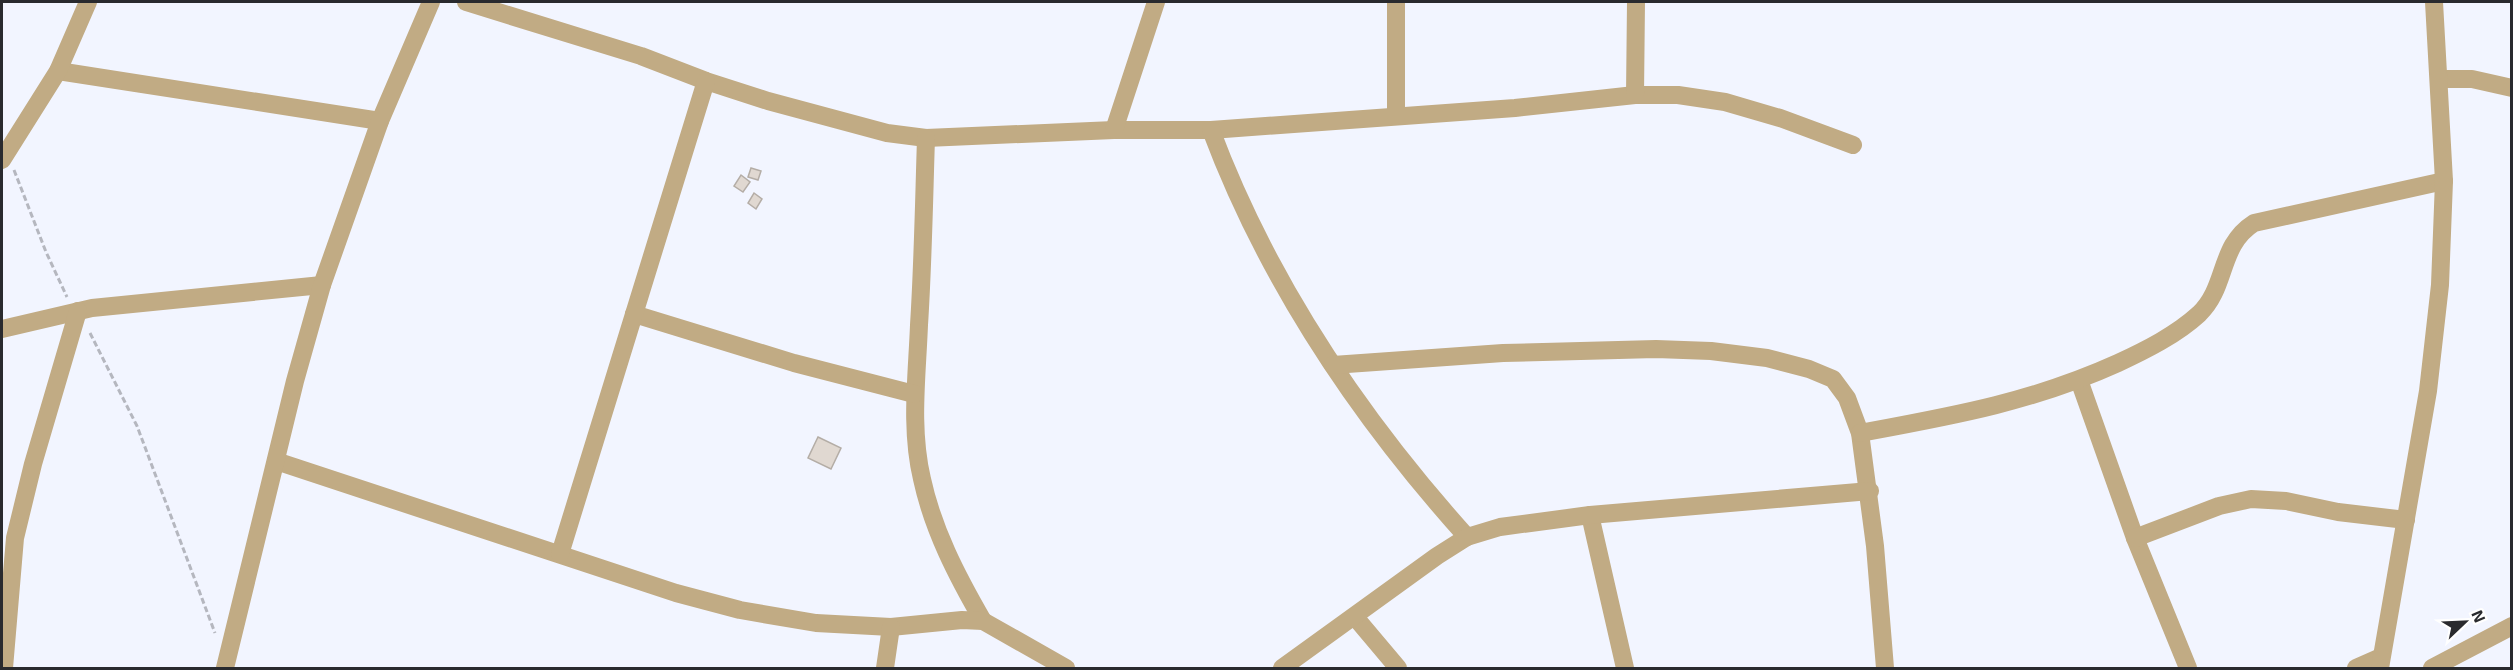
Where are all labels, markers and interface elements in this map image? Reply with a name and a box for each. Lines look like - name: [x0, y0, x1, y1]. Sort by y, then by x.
- north arrow: [2435, 592, 2495, 652]
- text: N: [2468, 607, 2490, 625]

